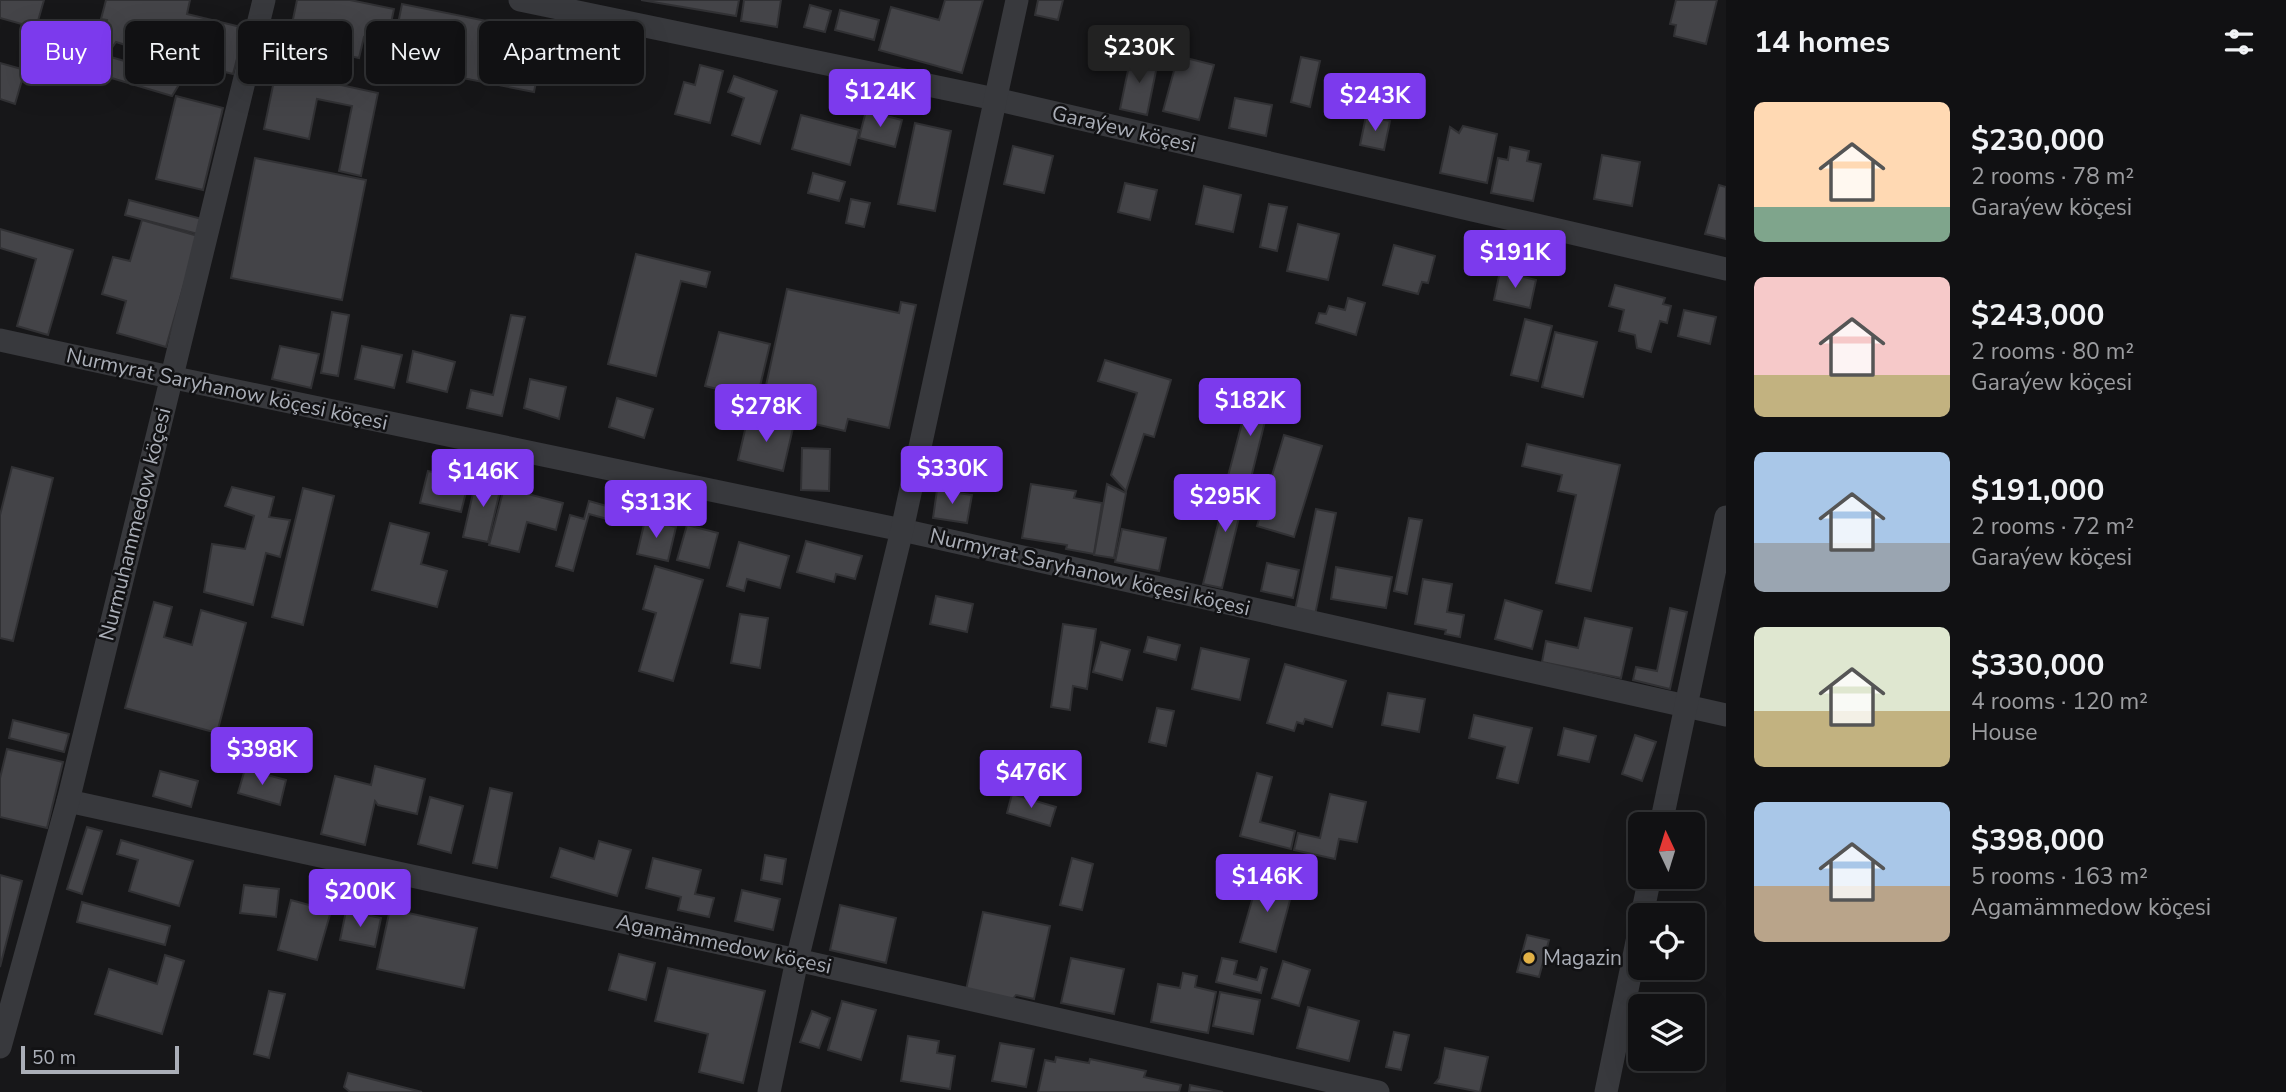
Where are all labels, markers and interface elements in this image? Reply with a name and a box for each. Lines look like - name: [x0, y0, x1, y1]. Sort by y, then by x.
- chip: Buy: [21, 21, 111, 84]
- chip: Rent: [125, 21, 224, 84]
- chip: Filters: [238, 21, 352, 84]
- chip: New: [366, 21, 465, 84]
- chip: Apartment: [479, 21, 644, 84]
- text: 14 homes: [1754, 22, 1890, 63]
- icon: filters: [2220, 23, 2258, 61]
- pin: $230K: [1090, 25, 1188, 85]
- text: $230K: [1104, 32, 1174, 63]
- pin: $124K: [831, 69, 929, 129]
- pin: $243K: [1326, 74, 1424, 133]
- text: $124K: [845, 76, 915, 107]
- text: $243K: [1340, 80, 1410, 111]
- street label: Garaýew köçesi: [1049, 99, 1199, 159]
- text: $230,000: [1971, 120, 2104, 161]
- icon: home: [1810, 130, 1894, 214]
- text: 2 rooms · 78 m²: [1971, 161, 2134, 192]
- text: Garaýew köçesi: [1971, 192, 2132, 223]
- pin: $191K: [1466, 230, 1564, 290]
- text: $191K: [1480, 237, 1550, 268]
- text: $243,000: [1971, 295, 2104, 336]
- icon: home: [1810, 305, 1894, 389]
- text: 2 rooms · 80 m²: [1971, 336, 2134, 367]
- street label: Nurmyrat Saryhanow köçesi köçesi: [64, 341, 390, 437]
- text: Garaýew köçesi: [1971, 367, 2132, 398]
- pin: $182K: [1201, 378, 1299, 438]
- pin: $278K: [717, 384, 815, 444]
- text: $182K: [1215, 385, 1285, 416]
- text: $278K: [731, 391, 801, 422]
- street label: Nurmuhammedow köçesi: [92, 405, 178, 643]
- pin: $330K: [903, 447, 1001, 506]
- pin: $146K: [434, 449, 532, 509]
- text: $330K: [917, 453, 987, 484]
- text: $146K: [448, 456, 518, 487]
- text: $191,000: [1971, 470, 2104, 511]
- pin: $295K: [1176, 475, 1274, 534]
- pin: $313K: [607, 480, 705, 540]
- icon: home: [1810, 480, 1894, 564]
- text: $295K: [1190, 481, 1260, 512]
- text: $313K: [621, 487, 691, 518]
- text: 2 rooms · 72 m²: [1971, 511, 2134, 542]
- street label: Nurmyrat Saryhanow köçesi köçesi: [927, 521, 1253, 623]
- text: Garaýew köçesi: [1971, 542, 2132, 573]
- text: $330,000: [1971, 645, 2104, 686]
- icon: home: [1810, 655, 1894, 739]
- text: 4 rooms · 120 m²: [1971, 686, 2148, 717]
- text: House: [1971, 717, 2038, 748]
- pin: $398K: [213, 728, 311, 787]
- text: $398K: [227, 734, 297, 765]
- pin: $476K: [982, 750, 1080, 810]
- text: $476K: [996, 757, 1066, 788]
- north arrow: [1628, 812, 1704, 889]
- map controls: [1628, 812, 1705, 1071]
- text: $398,000: [1971, 820, 2104, 861]
- icon: home: [1810, 830, 1894, 914]
- pin: $146K: [1218, 855, 1316, 914]
- text: $146K: [1232, 861, 1302, 892]
- text: 5 rooms · 163 m²: [1971, 861, 2148, 892]
- pin: $200K: [311, 870, 409, 929]
- text: $200K: [325, 876, 395, 907]
- text: Agamämmedow köçesi: [1971, 892, 2211, 923]
- button: locate: [1628, 903, 1705, 980]
- street label: Agamämmedow köçesi: [614, 908, 834, 980]
- place label: Magazin: [1543, 944, 1622, 972]
- marker: Magazin: [1521, 950, 1537, 966]
- button: layers: [1628, 994, 1705, 1071]
- scale bar: [21, 1043, 178, 1075]
- text: 50 m: [32, 1045, 76, 1071]

